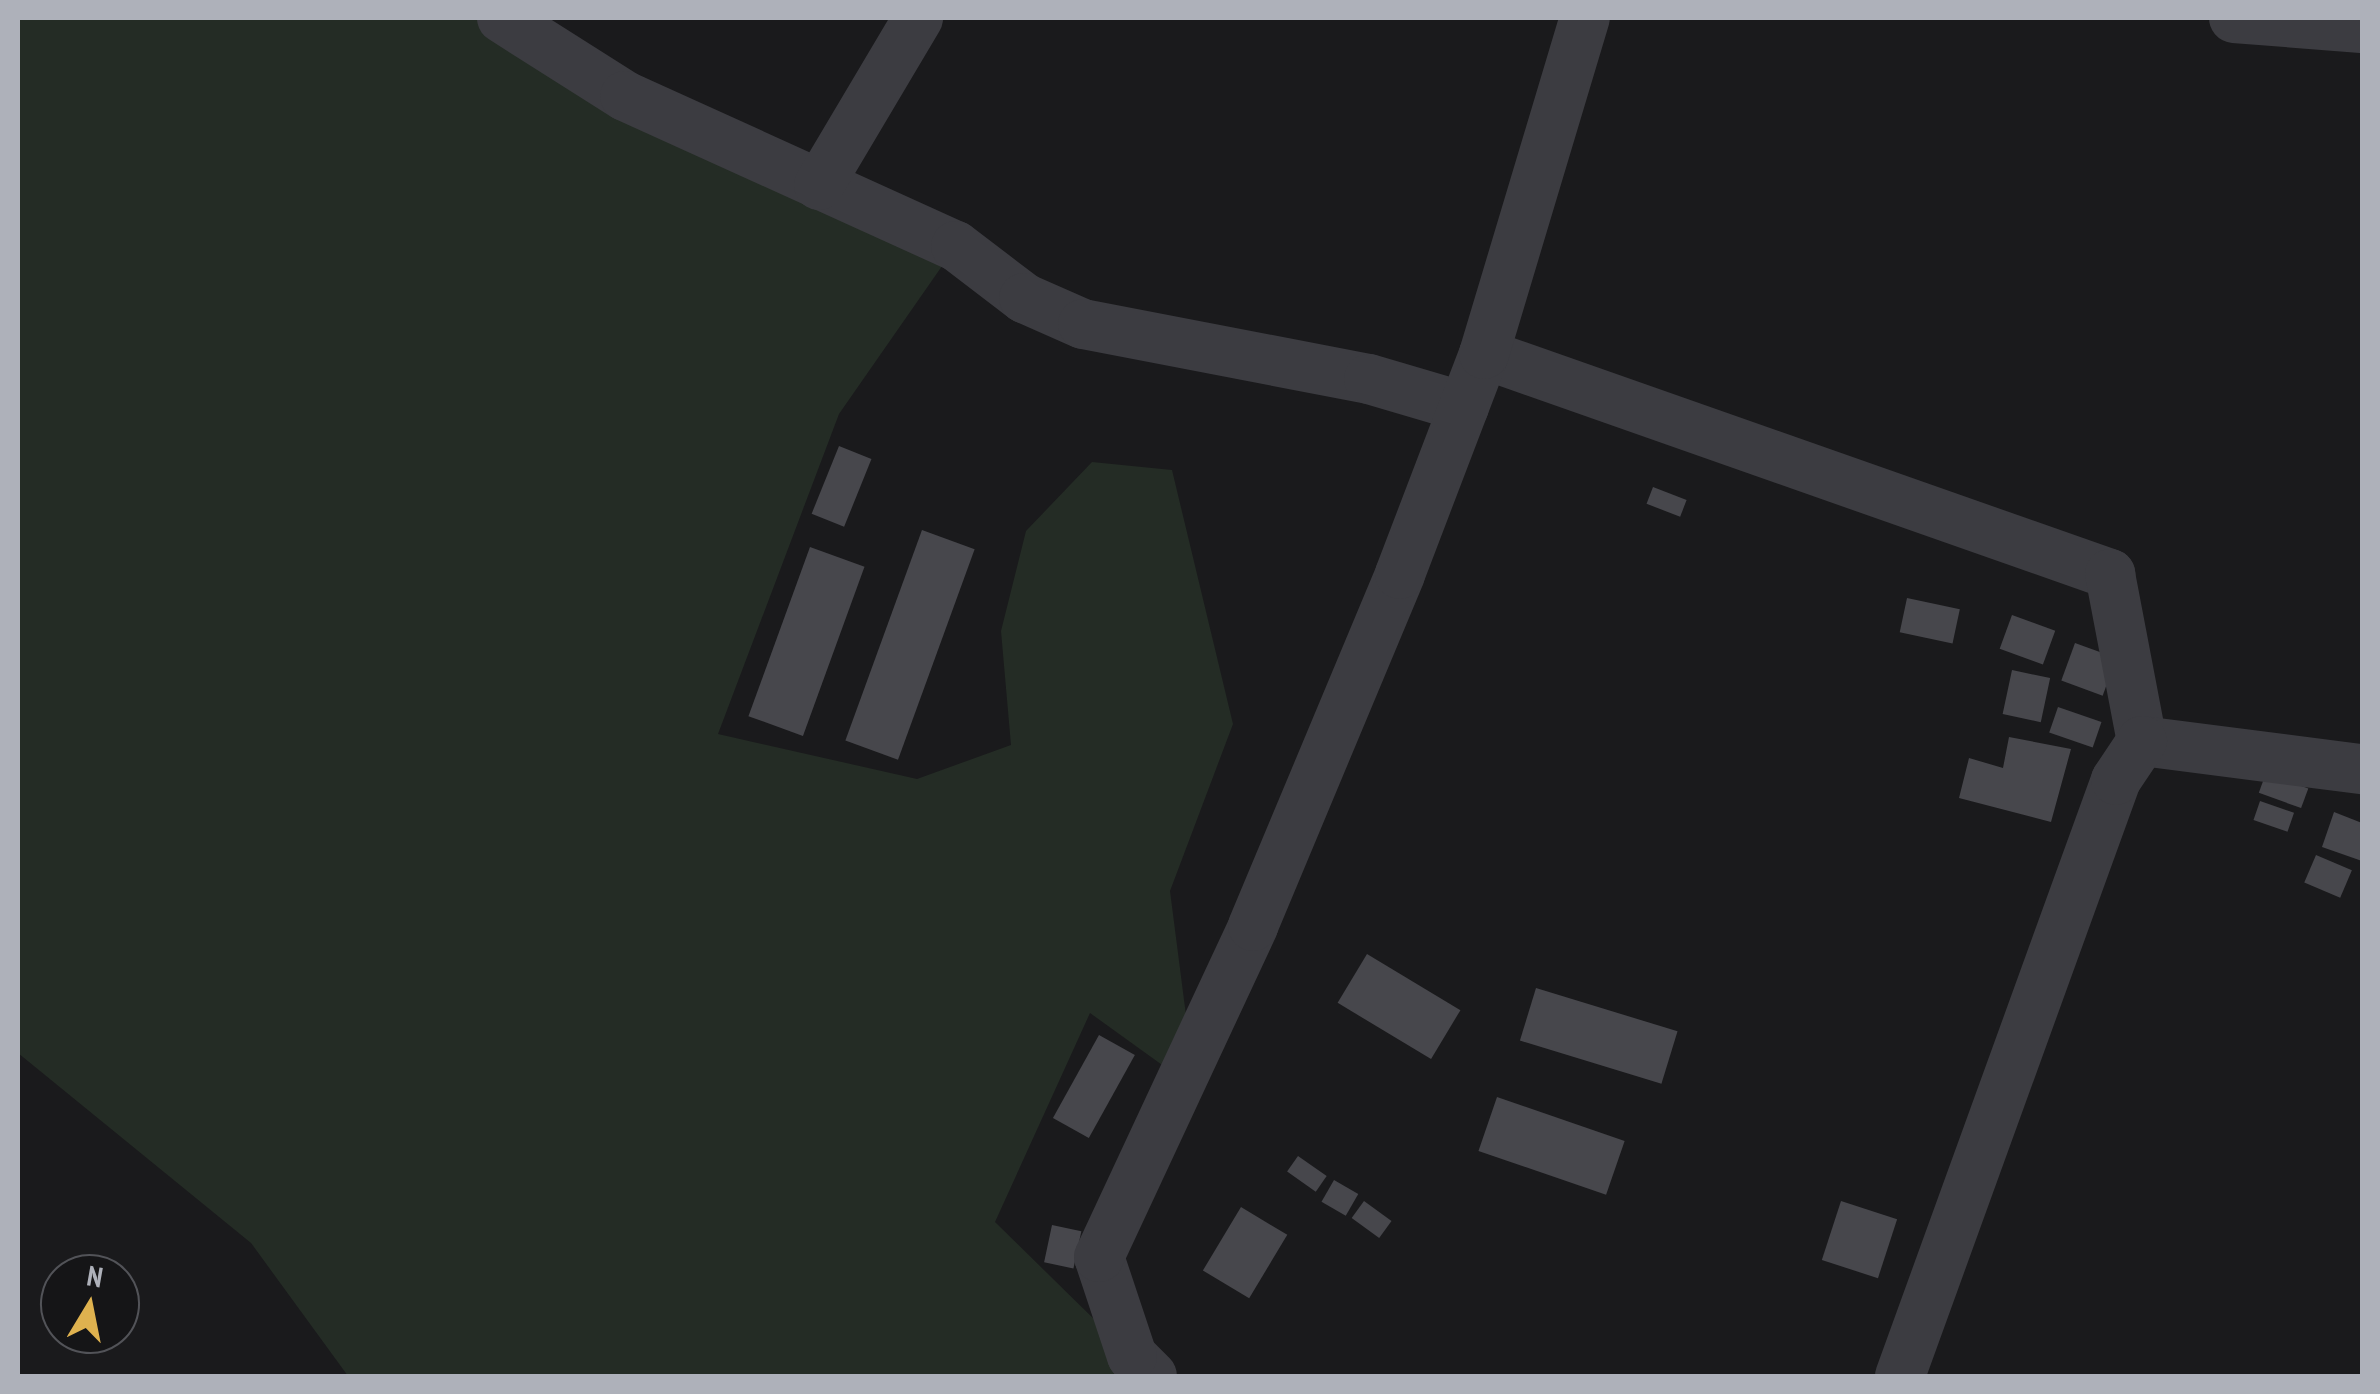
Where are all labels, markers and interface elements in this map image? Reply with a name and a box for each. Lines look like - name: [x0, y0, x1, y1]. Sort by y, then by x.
- north arrow: [40, 1254, 140, 1354]
- text: N: [84, 1256, 106, 1295]

